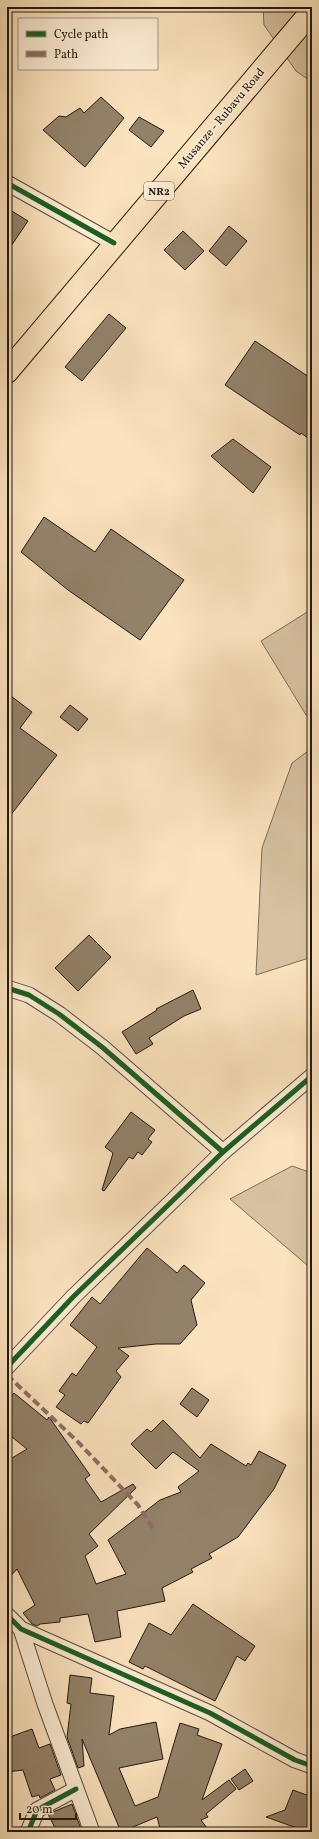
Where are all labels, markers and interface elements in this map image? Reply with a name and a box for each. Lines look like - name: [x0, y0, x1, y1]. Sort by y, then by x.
- legend: [18, 18, 158, 70]
- text: Cycle path: [54, 27, 109, 43]
- text: Path: [54, 47, 78, 63]
- street label: Musanze - Rubavu Road: [175, 65, 269, 172]
- road number: NR2: [144, 182, 174, 200]
- scale bar: [20, 1795, 76, 1821]
- text: 20 m: [26, 1802, 53, 1818]

